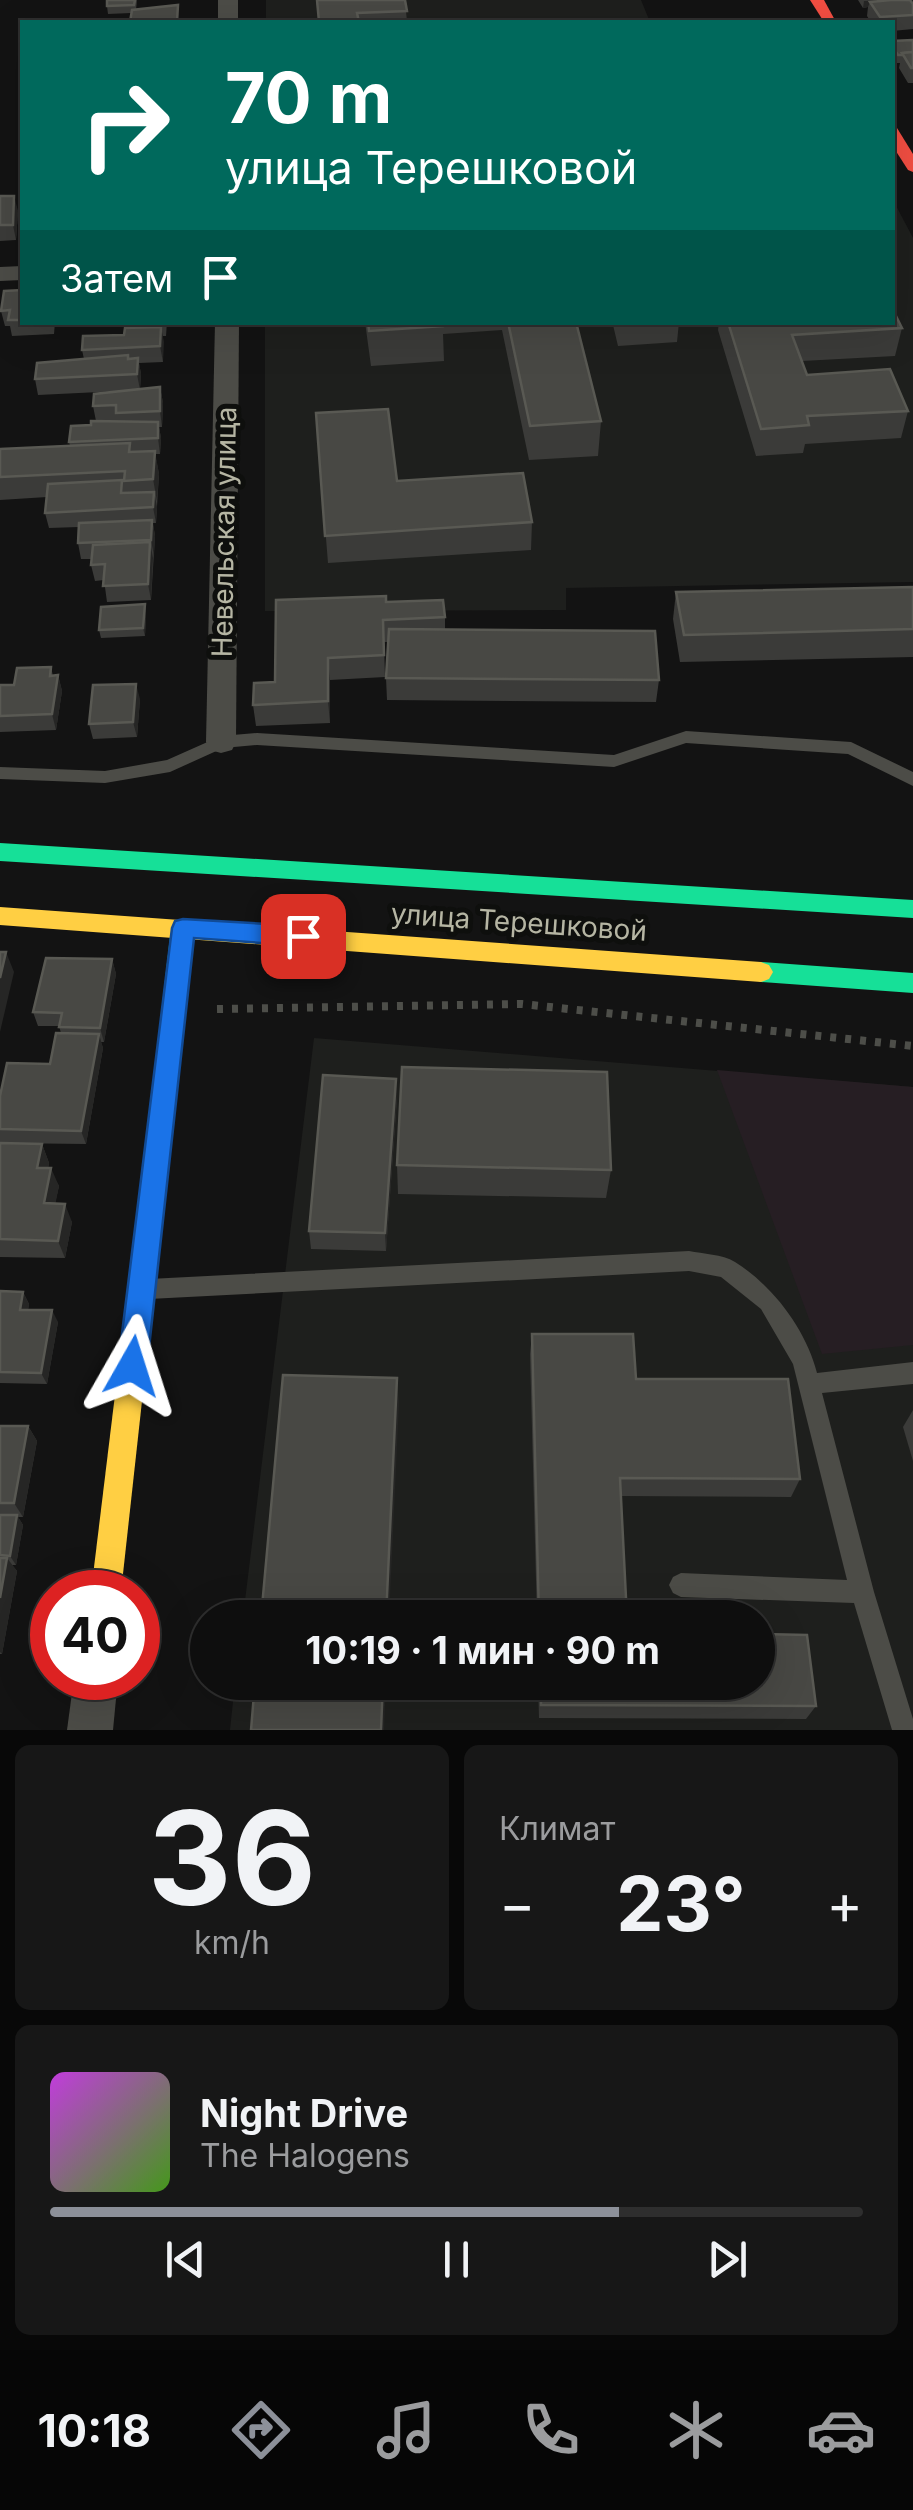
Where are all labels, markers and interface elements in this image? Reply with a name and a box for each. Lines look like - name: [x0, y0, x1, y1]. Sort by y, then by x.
- text: 70 m: [225, 55, 392, 140]
- icon: right: [60, 60, 190, 190]
- text: улица Терешковой: [225, 140, 637, 195]
- icon: arrive: [193, 250, 248, 305]
- text: Затем: [60, 255, 173, 301]
- street label: Невельская улица: [205, 406, 243, 658]
- pin: [261, 894, 346, 979]
- street label: улица Терешковой: [390, 896, 648, 948]
- icon: arrive: [276, 909, 331, 964]
- position arrow: [80, 1314, 184, 1418]
- speed limit sign: 40: [30, 1570, 160, 1700]
- text: 10:19 · 1 мин · 90 m: [305, 1627, 660, 1673]
- text: 36: [148, 1779, 316, 1936]
- text: Климат: [499, 1809, 615, 1848]
- text: 23°: [616, 1858, 746, 1949]
- text: −: [499, 1871, 535, 1937]
- text: +: [827, 1871, 863, 1937]
- text: km/h: [194, 1923, 270, 1962]
- text: Night Drive: [200, 2090, 408, 2136]
- text: The Halogens: [200, 2136, 410, 2175]
- icon: previous: [158, 2232, 213, 2287]
- icon: pause: [429, 2232, 484, 2287]
- icon: next: [700, 2232, 755, 2287]
- icon: directions: [226, 2395, 296, 2465]
- icon: music: [371, 2395, 441, 2465]
- icon: phone: [516, 2395, 586, 2465]
- icon: climate: [661, 2395, 731, 2465]
- icon: car: [806, 2395, 876, 2465]
- text: 10:18: [37, 2403, 151, 2458]

